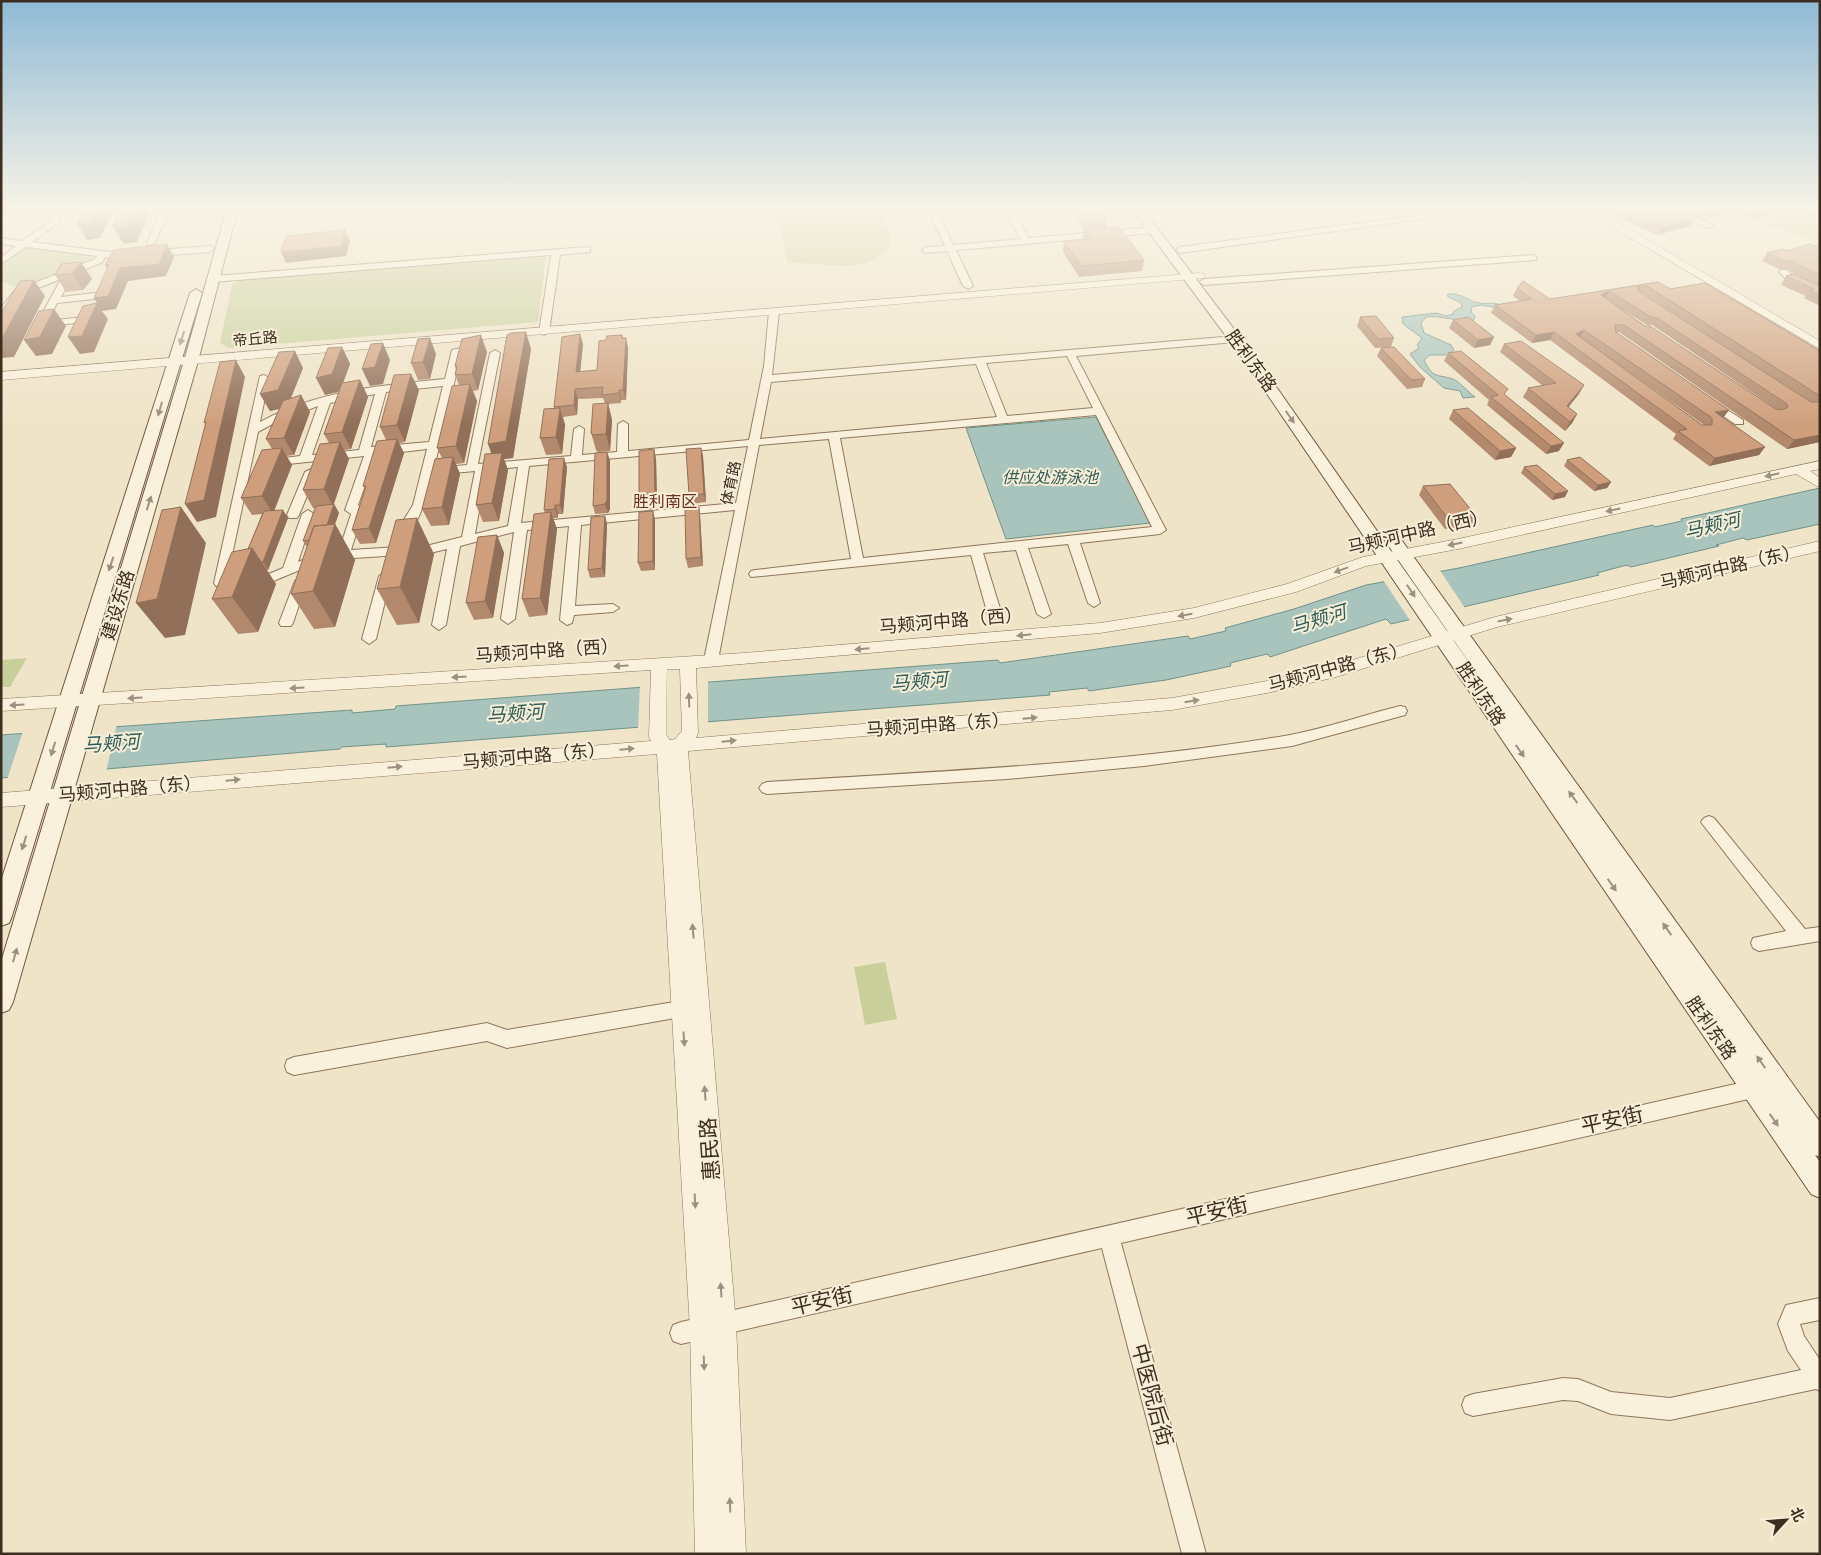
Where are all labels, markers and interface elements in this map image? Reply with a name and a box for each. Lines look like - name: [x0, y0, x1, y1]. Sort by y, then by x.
- street label: 胜利东路: [1219, 324, 1283, 398]
- street label: 帝丘路: [232, 326, 278, 353]
- one-way arrow: [177, 331, 185, 346]
- one-way arrow: [156, 401, 164, 416]
- one-way arrow: [1285, 410, 1295, 423]
- street label: 体育路: [716, 459, 747, 508]
- water label: 供应处游泳池: [1002, 466, 1100, 490]
- one-way arrow: [1764, 472, 1780, 480]
- district label: 胜利南区: [633, 490, 697, 514]
- one-way arrow: [145, 496, 153, 511]
- street label: 马颊河中路（西）: [1345, 503, 1491, 562]
- water label: 马颊河: [1681, 505, 1747, 547]
- one-way arrow: [1606, 506, 1621, 514]
- street label: 马颊河中路（东）: [1657, 538, 1803, 597]
- one-way arrow: [1446, 541, 1462, 549]
- one-way arrow: [107, 556, 115, 571]
- one-way arrow: [1333, 566, 1348, 574]
- street label: 建设东路: [95, 567, 142, 644]
- one-way arrow: [1406, 584, 1415, 598]
- water label: 马颊河: [1287, 597, 1354, 643]
- street label: 马颊河中路（西）: [878, 602, 1024, 641]
- one-way arrow: [1176, 611, 1192, 619]
- one-way arrow: [1497, 616, 1513, 624]
- one-way arrow: [1015, 631, 1031, 639]
- street label: 马颊河中路（西）: [474, 633, 620, 670]
- street label: 马颊河中路（东）: [1265, 636, 1411, 699]
- one-way arrow: [853, 646, 869, 654]
- street label: 胜利东路: [1449, 657, 1512, 732]
- one-way arrow: [613, 662, 629, 670]
- water label: 马颊河: [889, 665, 953, 699]
- one-way arrow: [451, 674, 467, 682]
- one-way arrow: [289, 684, 305, 692]
- one-way arrow: [685, 692, 693, 708]
- one-way arrow: [127, 694, 143, 702]
- one-way arrow: [1184, 696, 1200, 704]
- water label: 马颊河: [486, 698, 549, 731]
- one-way arrow: [9, 701, 25, 709]
- street label: 马颊河中路（东）: [865, 707, 1011, 744]
- one-way arrow: [1022, 713, 1038, 721]
- water label: 马颊河: [82, 728, 145, 761]
- street label: 马颊河中路（东）: [461, 737, 607, 776]
- one-way arrow: [721, 737, 737, 745]
- one-way arrow: [49, 742, 56, 757]
- one-way arrow: [619, 744, 635, 752]
- one-way arrow: [1515, 745, 1525, 758]
- one-way arrow: [387, 763, 403, 771]
- street label: 马颊河中路（东）: [57, 770, 203, 809]
- one-way arrow: [225, 776, 241, 784]
- one-way arrow: [1568, 790, 1578, 804]
- one-way arrow: [19, 836, 27, 851]
- one-way arrow: [1607, 878, 1617, 892]
- one-way arrow: [1662, 922, 1672, 936]
- one-way arrow: [688, 923, 696, 939]
- one-way arrow: [11, 948, 19, 963]
- street label: 胜利东路: [1679, 991, 1742, 1066]
- one-way arrow: [681, 1031, 689, 1047]
- one-way arrow: [1756, 1055, 1766, 1069]
- one-way arrow: [701, 1085, 709, 1101]
- street label: 平安街: [1578, 1099, 1646, 1143]
- one-way arrow: [1769, 1113, 1779, 1126]
- street label: 惠民路: [693, 1116, 729, 1181]
- street label: 平安街: [1183, 1189, 1252, 1235]
- one-way arrow: [691, 1193, 699, 1209]
- street label: 平安街: [788, 1279, 857, 1325]
- one-way arrow: [716, 1282, 724, 1298]
- street label: 中医院后街: [1122, 1340, 1180, 1450]
- one-way arrow: [700, 1355, 708, 1371]
- north arrow: [1761, 1495, 1811, 1545]
- one-way arrow: [726, 1497, 734, 1513]
- text: 北: [1785, 1504, 1810, 1525]

